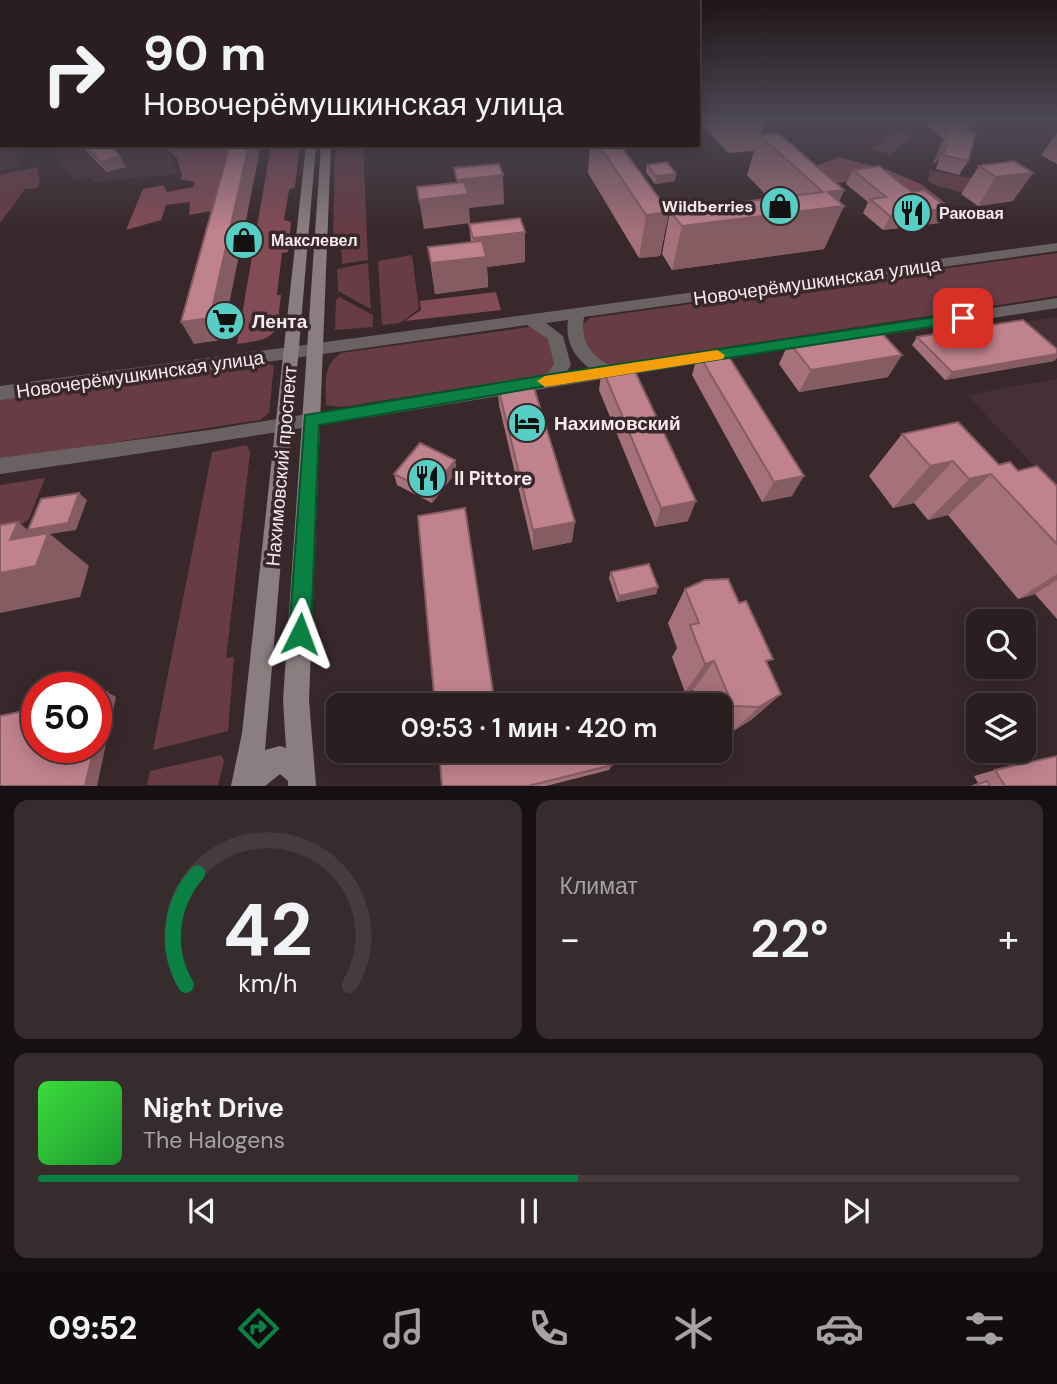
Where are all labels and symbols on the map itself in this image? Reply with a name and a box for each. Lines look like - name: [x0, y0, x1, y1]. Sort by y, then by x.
- shop icon: Wildberries: [759, 185, 801, 227]
- restaurant icon: Раковая: [891, 192, 933, 234]
- place label: Wildberries: [662, 196, 753, 217]
- place label: Раковая: [939, 203, 1004, 224]
- shop icon: Макслевел: [223, 219, 265, 261]
- place label: Макслевел: [271, 230, 358, 251]
- street label: Новочерёмушкинская улица: [692, 252, 943, 311]
- pin: [933, 288, 993, 348]
- supermarket icon: Лента: [204, 300, 246, 342]
- place label: Лента: [252, 309, 308, 334]
- street label: Новочерёмушкинская улица: [15, 345, 266, 404]
- street label: Нахимовский проспект: [260, 365, 303, 567]
- hotel icon: Нахимовский: [506, 402, 548, 444]
- place label: Нахимовский: [554, 411, 681, 436]
- restaurant icon: Il Pittore: [406, 457, 448, 499]
- place label: Il Pittore: [454, 466, 532, 491]
- position arrow: [263, 597, 337, 671]
- speed limit sign: 50: [21, 672, 112, 763]

